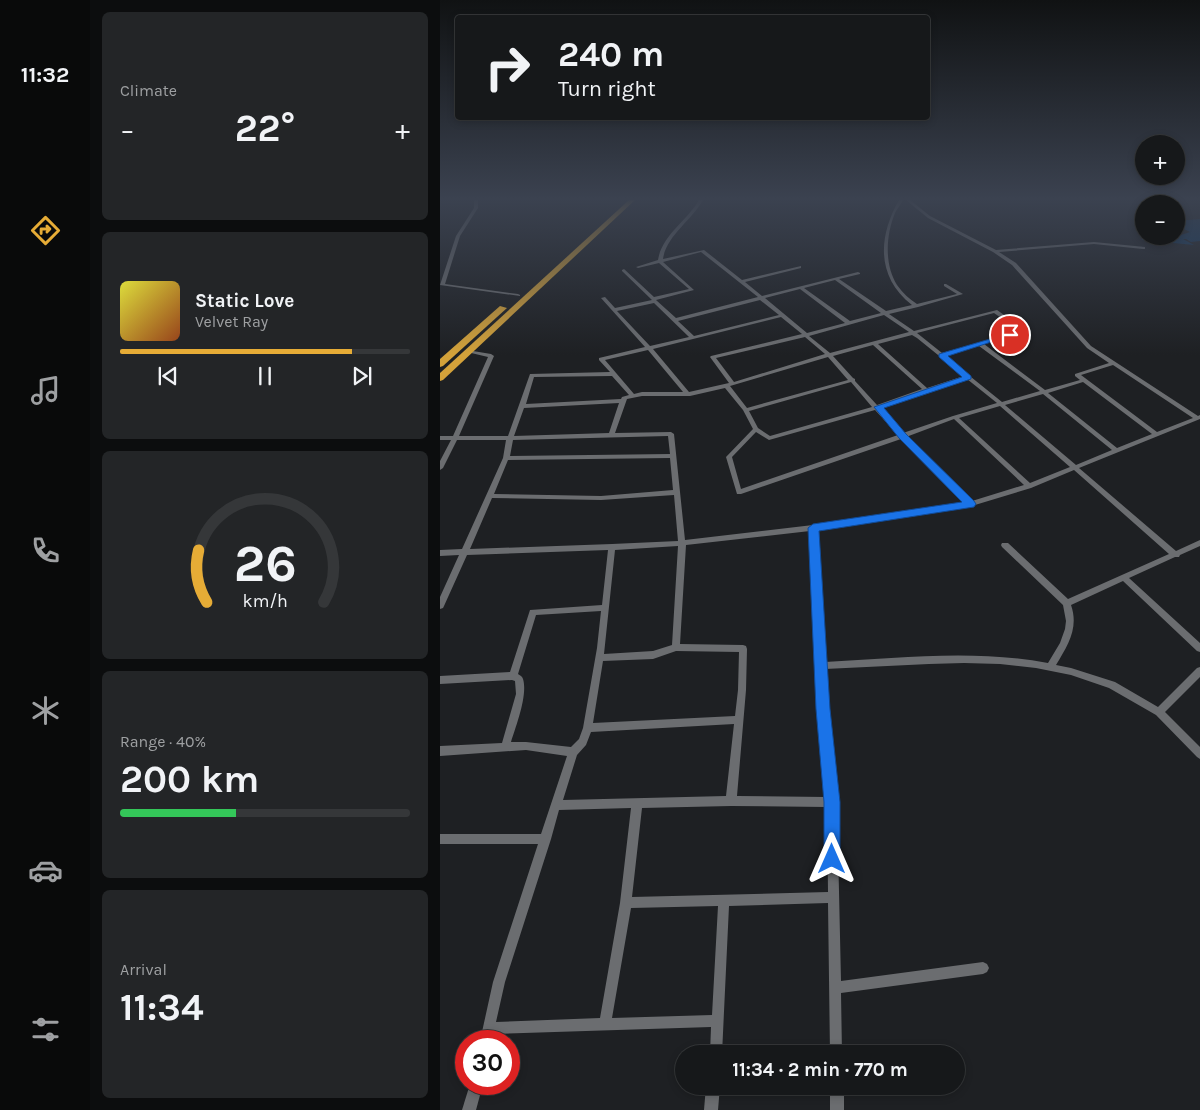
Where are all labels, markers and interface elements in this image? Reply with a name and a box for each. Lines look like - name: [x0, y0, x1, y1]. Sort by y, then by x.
- text: 240 m: [558, 34, 664, 75]
- icon: right: [475, 35, 540, 100]
- text: 11:32: [21, 62, 69, 88]
- text: Turn right: [558, 76, 656, 102]
- text: Climate: [120, 81, 177, 100]
- text: 22°: [235, 106, 295, 151]
- text: −: [120, 113, 135, 146]
- text: +: [395, 113, 410, 146]
- map controls: [1135, 135, 1185, 245]
- button: +: [1135, 135, 1185, 185]
- button: −: [1135, 195, 1185, 245]
- icon: directions: [28, 213, 63, 248]
- text: Static Love: [195, 290, 294, 312]
- text: Velvet Ray: [195, 312, 268, 331]
- pin: [989, 314, 1031, 356]
- icon: arrive: [996, 321, 1024, 349]
- icon: previous: [154, 362, 182, 390]
- icon: pause: [251, 362, 279, 390]
- icon: next: [348, 362, 376, 390]
- icon: music: [28, 373, 63, 408]
- icon: phone: [28, 533, 63, 568]
- text: 26: [233, 533, 297, 594]
- text: km/h: [242, 591, 288, 612]
- icon: climate: [28, 693, 63, 728]
- text: Range · 40%: [120, 732, 206, 751]
- text: 200 km: [120, 757, 259, 802]
- position arrow: [805, 832, 857, 884]
- icon: car: [28, 853, 63, 888]
- text: Arrival: [120, 960, 167, 979]
- text: 11:34: [120, 985, 204, 1030]
- icon: filters: [28, 1012, 63, 1047]
- speed limit sign: 30: [455, 1030, 520, 1095]
- text: 11:34 · 2 min · 770 m: [732, 1059, 908, 1081]

